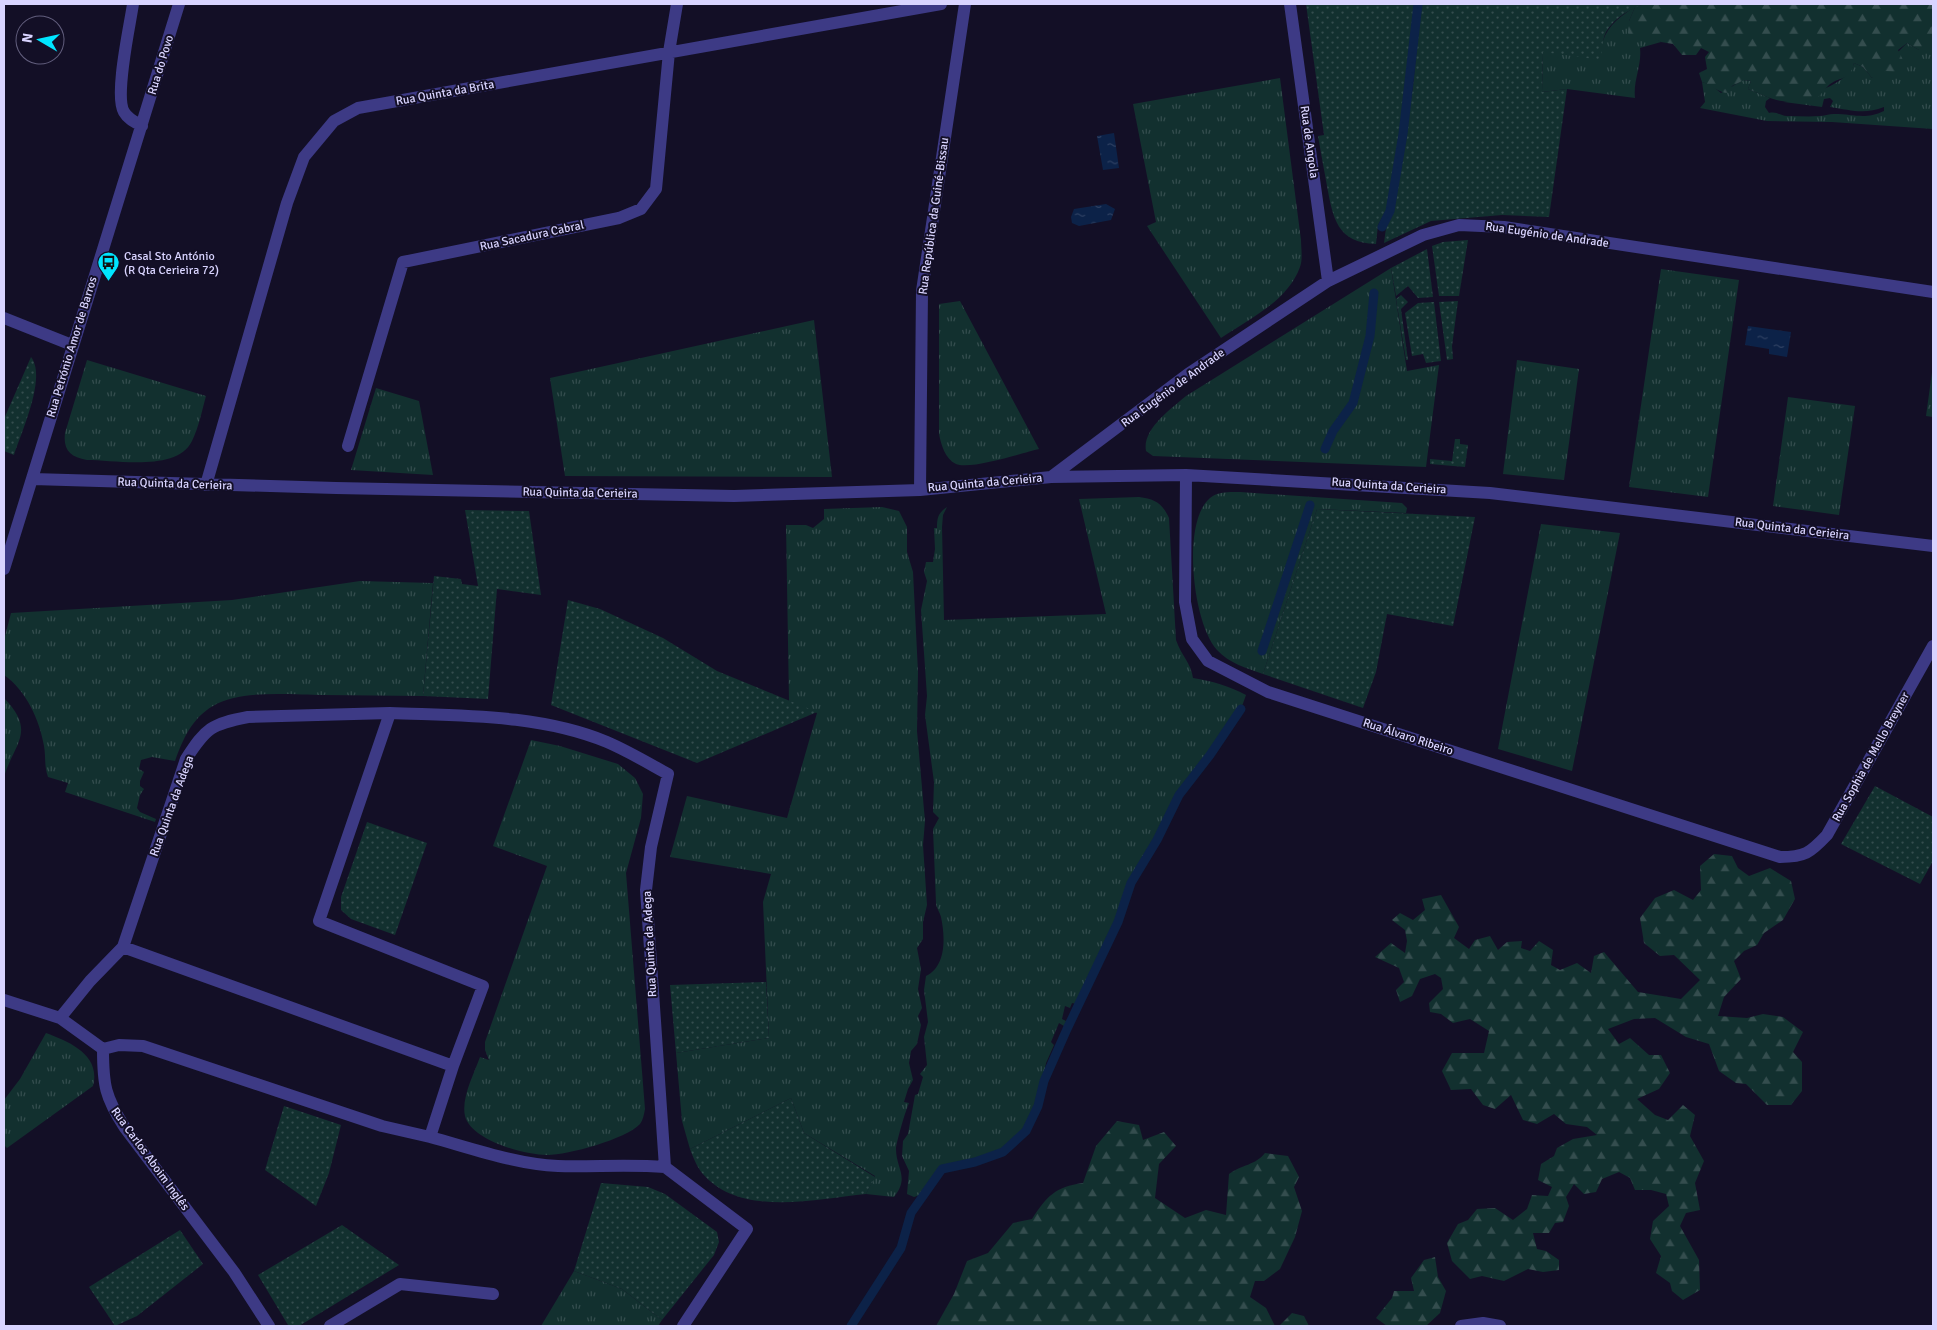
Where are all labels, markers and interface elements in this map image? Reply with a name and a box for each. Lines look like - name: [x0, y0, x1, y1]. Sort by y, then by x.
- north arrow: [15, 15, 65, 65]
- text: N: [18, 32, 37, 44]
- street label: Rua do Povo: [145, 33, 177, 97]
- street label: Rua Quinta da Brita: [395, 77, 495, 109]
- street label: Rua de Angola: [1296, 105, 1322, 179]
- street label: Rua República da Guiné-Bissau: [916, 136, 952, 296]
- street label: Rua Sacadura Cabral: [479, 218, 586, 254]
- street label: Rua Eugénio de Andrade: [1484, 219, 1610, 251]
- place label: Casal Sto António (R Qta Cerieira 72): [124, 249, 219, 278]
- bus stop icon: Casal Sto António (R Qta Cerieira 72): [96, 251, 120, 282]
- street label: Rua Petrónio Amor de Barros: [43, 275, 101, 419]
- street label: Rua Eugénio de Andrade: [1118, 345, 1228, 431]
- street label: Rua Quinta da Cerieira: [927, 471, 1043, 495]
- street label: Rua Quinta da Cerieira: [117, 474, 233, 494]
- street label: Rua Quinta da Cerieira: [1331, 475, 1447, 497]
- street label: Rua Quinta da Cerieira: [522, 484, 638, 502]
- street label: Rua Quinta da Cerieira: [1734, 515, 1850, 543]
- street label: Rua Sophia de Mello Breyner: [1829, 689, 1913, 825]
- street label: Rua Álvaro Ribeiro: [1361, 715, 1455, 759]
- street label: Rua Quinta da Adega: [147, 753, 197, 859]
- street label: Rua Quinta da Adega: [640, 890, 660, 998]
- street label: Rua Carlos Aboim Inglês: [108, 1104, 192, 1214]

